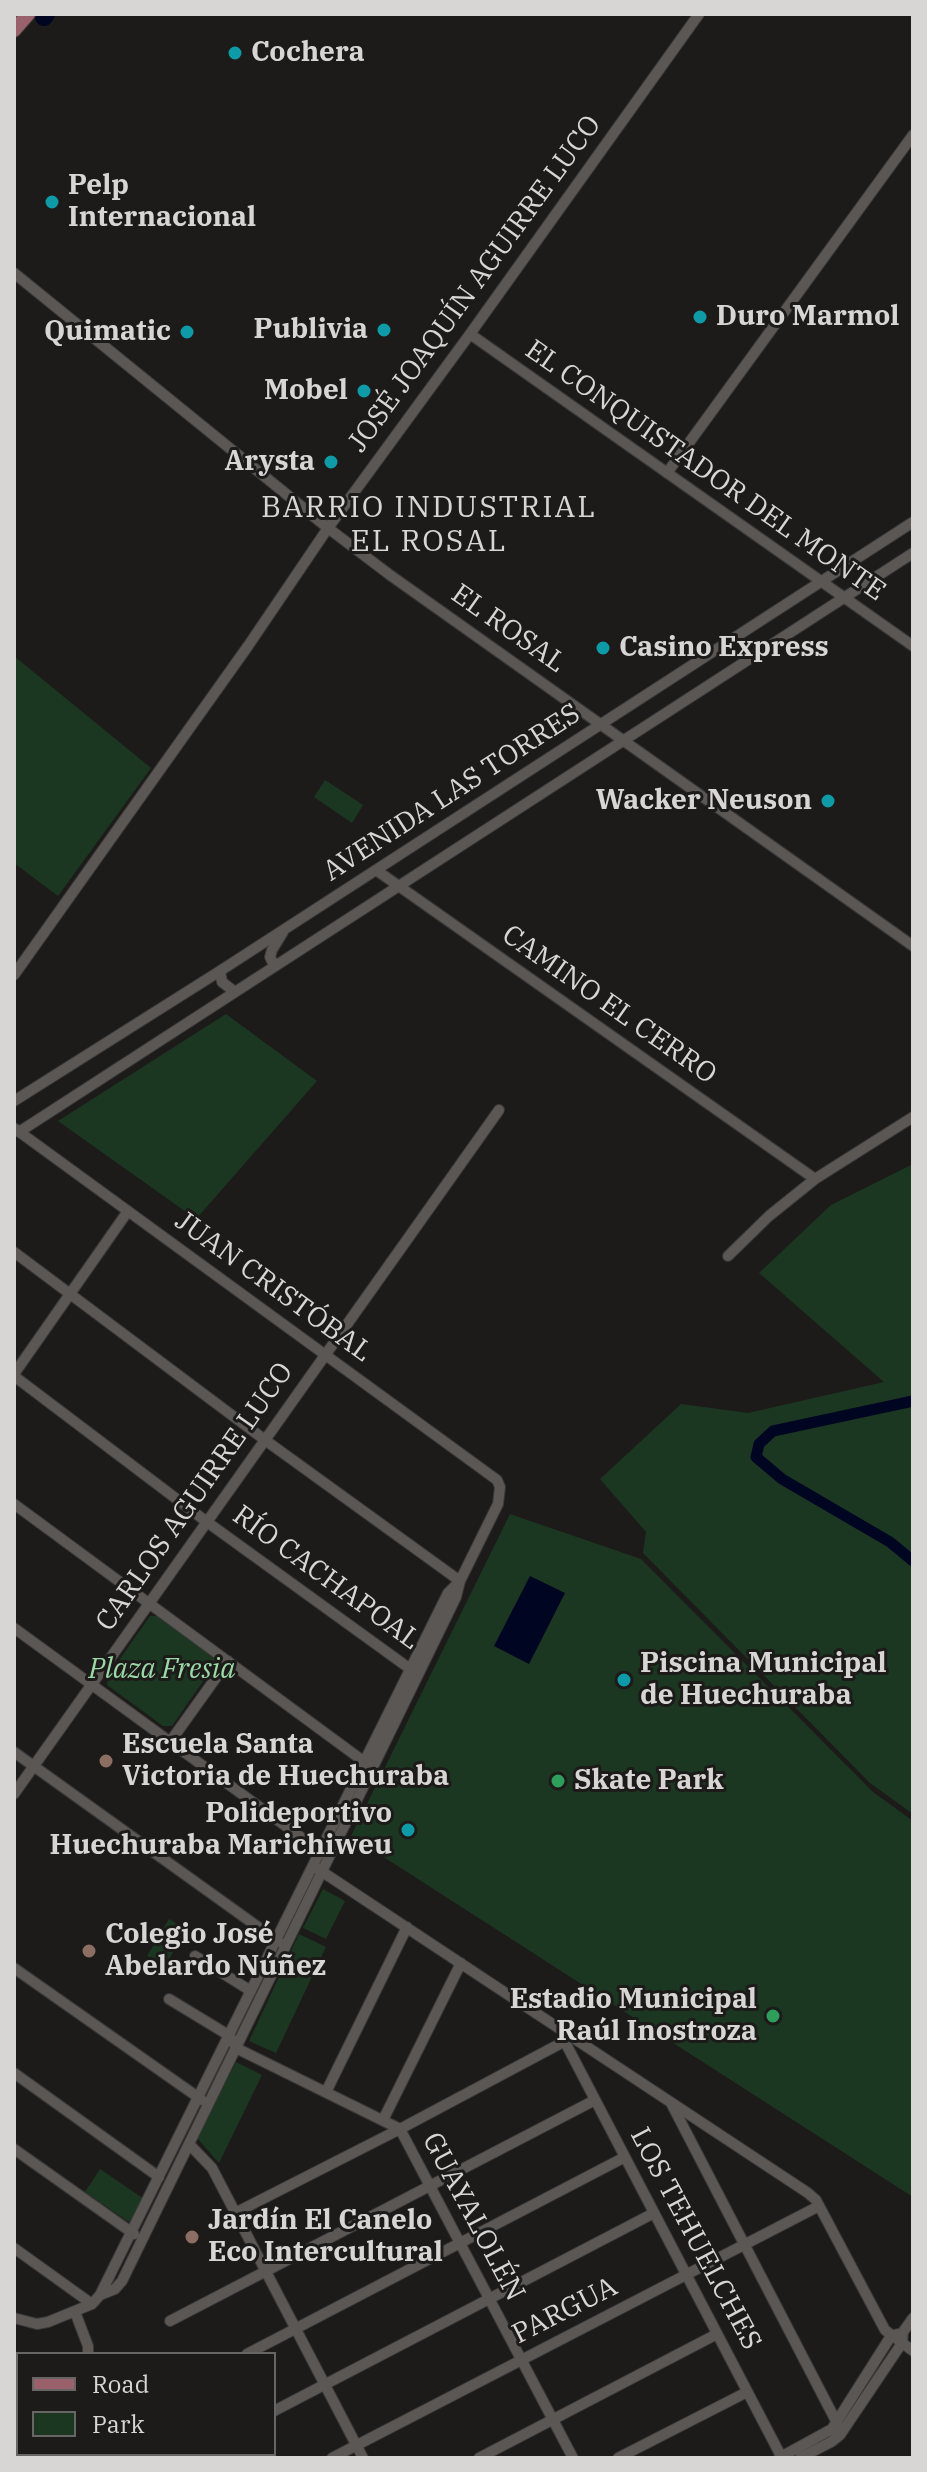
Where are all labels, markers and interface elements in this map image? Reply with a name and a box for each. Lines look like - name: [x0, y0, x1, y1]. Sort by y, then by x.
- place label: Cochera: [251, 36, 365, 70]
- marker: Cochera: [226, 44, 244, 62]
- street label: JOSÉ JOAQUÍN AGUIRRE LUCO: [341, 109, 609, 459]
- place label: Pelp Internacional: [68, 169, 256, 235]
- marker: Pelp Internacional: [43, 193, 61, 211]
- place label: Duro Marmol: [716, 300, 899, 334]
- marker: Duro Marmol: [691, 308, 709, 326]
- place label: Publivia: [254, 313, 368, 347]
- place label: Quimatic: [44, 315, 171, 349]
- marker: Publivia: [375, 321, 393, 339]
- marker: Quimatic: [178, 323, 196, 341]
- street label: EL CONQUISTADOR DEL MONTE: [519, 333, 891, 609]
- place label: Mobel: [264, 374, 348, 408]
- marker: Mobel: [355, 382, 373, 400]
- place label: Arysta: [225, 445, 315, 479]
- marker: Arysta: [322, 453, 340, 471]
- district label: BARRIO INDUSTRIAL EL ROSAL: [261, 490, 597, 560]
- street label: EL ROSAL: [444, 577, 572, 681]
- place label: Casino Express: [619, 631, 829, 665]
- marker: Casino Express: [594, 639, 612, 657]
- street label: AVENIDA LAS TORRES: [317, 697, 587, 889]
- place label: Wacker Neuson: [596, 784, 812, 818]
- marker: Wacker Neuson: [819, 792, 837, 810]
- street label: CAMINO EL CERRO: [495, 918, 723, 1092]
- street label: JUAN CRISTÓBAL: [168, 1204, 378, 1370]
- street label: CARLOS AGUIRRE LUCO: [89, 1356, 301, 1638]
- street label: RÍO CACHAPOAL: [226, 1499, 426, 1657]
- place label: Piscina Municipal de Huechuraba: [640, 1647, 887, 1713]
- park label: Plaza Fresia: [89, 1653, 235, 1687]
- marker: Piscina Municipal de Huechuraba: [615, 1671, 633, 1689]
- place label: Escuela Santa Victoria de Huechuraba: [122, 1728, 449, 1794]
- marker: Escuela Santa Victoria de Huechuraba: [97, 1752, 115, 1770]
- place label: Skate Park: [574, 1764, 724, 1798]
- marker: Skate Park: [549, 1772, 567, 1790]
- place label: Polideportivo Huechuraba Marichiweu: [49, 1797, 392, 1863]
- marker: Polideportivo Huechuraba Marichiweu: [399, 1821, 417, 1839]
- place label: Colegio José Abelardo Núñez: [105, 1918, 326, 1984]
- marker: Colegio José Abelardo Núñez: [80, 1942, 98, 1960]
- place label: Estadio Municipal Raúl Inostroza: [510, 1983, 757, 2049]
- marker: Estadio Municipal Raúl Inostroza: [764, 2007, 782, 2025]
- street label: LOS TEHUELCHES: [622, 2122, 768, 2356]
- street label: GUAYALOLÉN: [415, 2127, 531, 2307]
- place label: Jardín El Canelo Eco Intercultural: [208, 2204, 443, 2270]
- marker: Jardín El Canelo Eco Intercultural: [183, 2228, 201, 2246]
- street label: PARGUA: [507, 2270, 623, 2352]
- legend: [16, 2352, 276, 2456]
- text: Road: [92, 2368, 149, 2400]
- text: Park: [92, 2408, 144, 2440]

